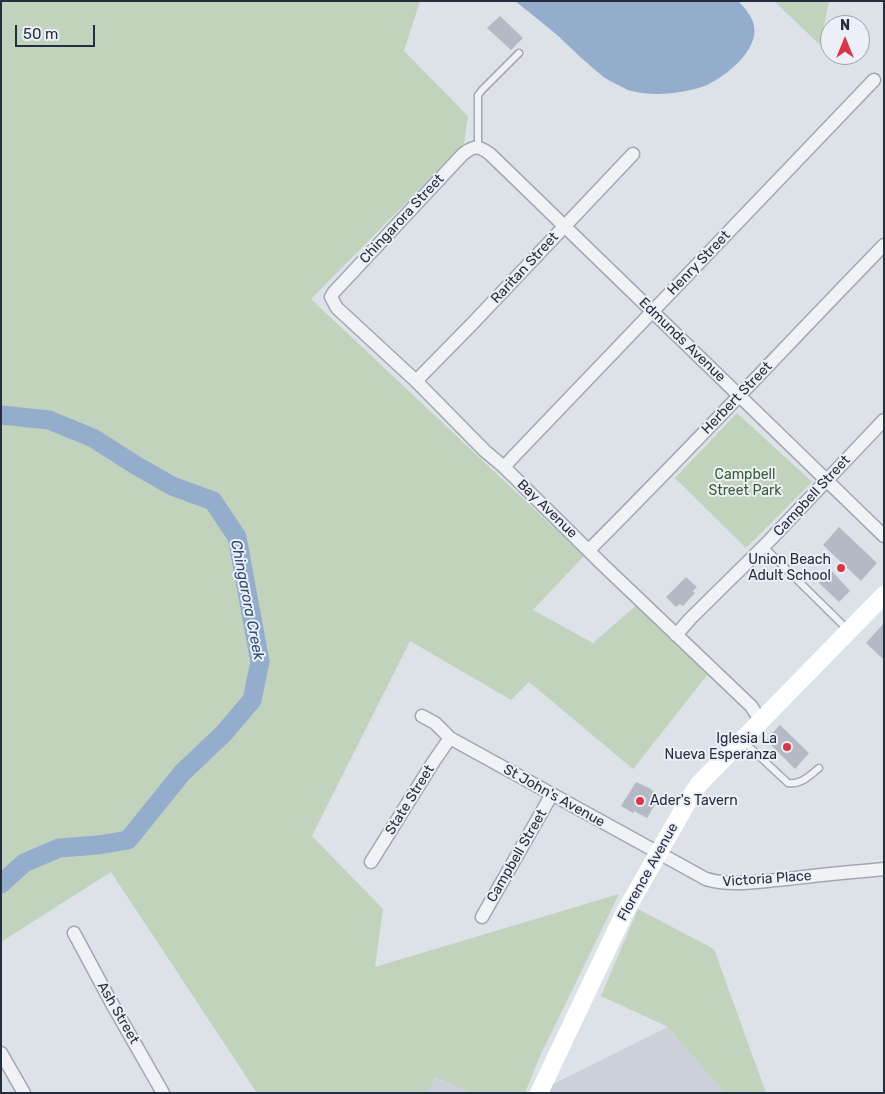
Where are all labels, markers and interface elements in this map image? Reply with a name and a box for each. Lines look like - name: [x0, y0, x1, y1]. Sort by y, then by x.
- scale bar: [18, 15, 98, 47]
- north arrow: [820, 15, 870, 65]
- text: N: [840, 17, 850, 34]
- text: 50 m: [23, 25, 58, 43]
- street label: Chingarora Street: [356, 171, 448, 267]
- street label: Henry Street: [664, 227, 734, 299]
- street label: Raritan Street: [488, 229, 562, 307]
- street label: Edmunds Avenue: [635, 294, 729, 386]
- street label: Herbert Street: [698, 358, 776, 438]
- street label: Campbell Street: [770, 452, 854, 540]
- park label: Campbell Street Park: [708, 467, 782, 500]
- street label: Bay Avenue: [513, 476, 581, 542]
- water label: Chingarora Creek: [227, 538, 267, 662]
- place label: Union Beach Adult School: [748, 552, 831, 584]
- marker: Union Beach Adult School: [835, 562, 847, 574]
- place label: Iglesia La Nueva Esperanza: [665, 731, 777, 764]
- marker: Iglesia La Nueva Esperanza: [781, 741, 793, 753]
- street label: St John's Avenue: [500, 761, 608, 831]
- street label: State Street: [382, 762, 438, 838]
- place label: Ader's Tavern: [650, 793, 738, 809]
- marker: Ader's Tavern: [634, 795, 646, 807]
- street label: Campbell Street: [484, 806, 550, 906]
- street label: Florence Avenue: [614, 820, 682, 924]
- street label: Victoria Place: [722, 868, 812, 890]
- street label: Ash Street: [93, 979, 143, 1047]

